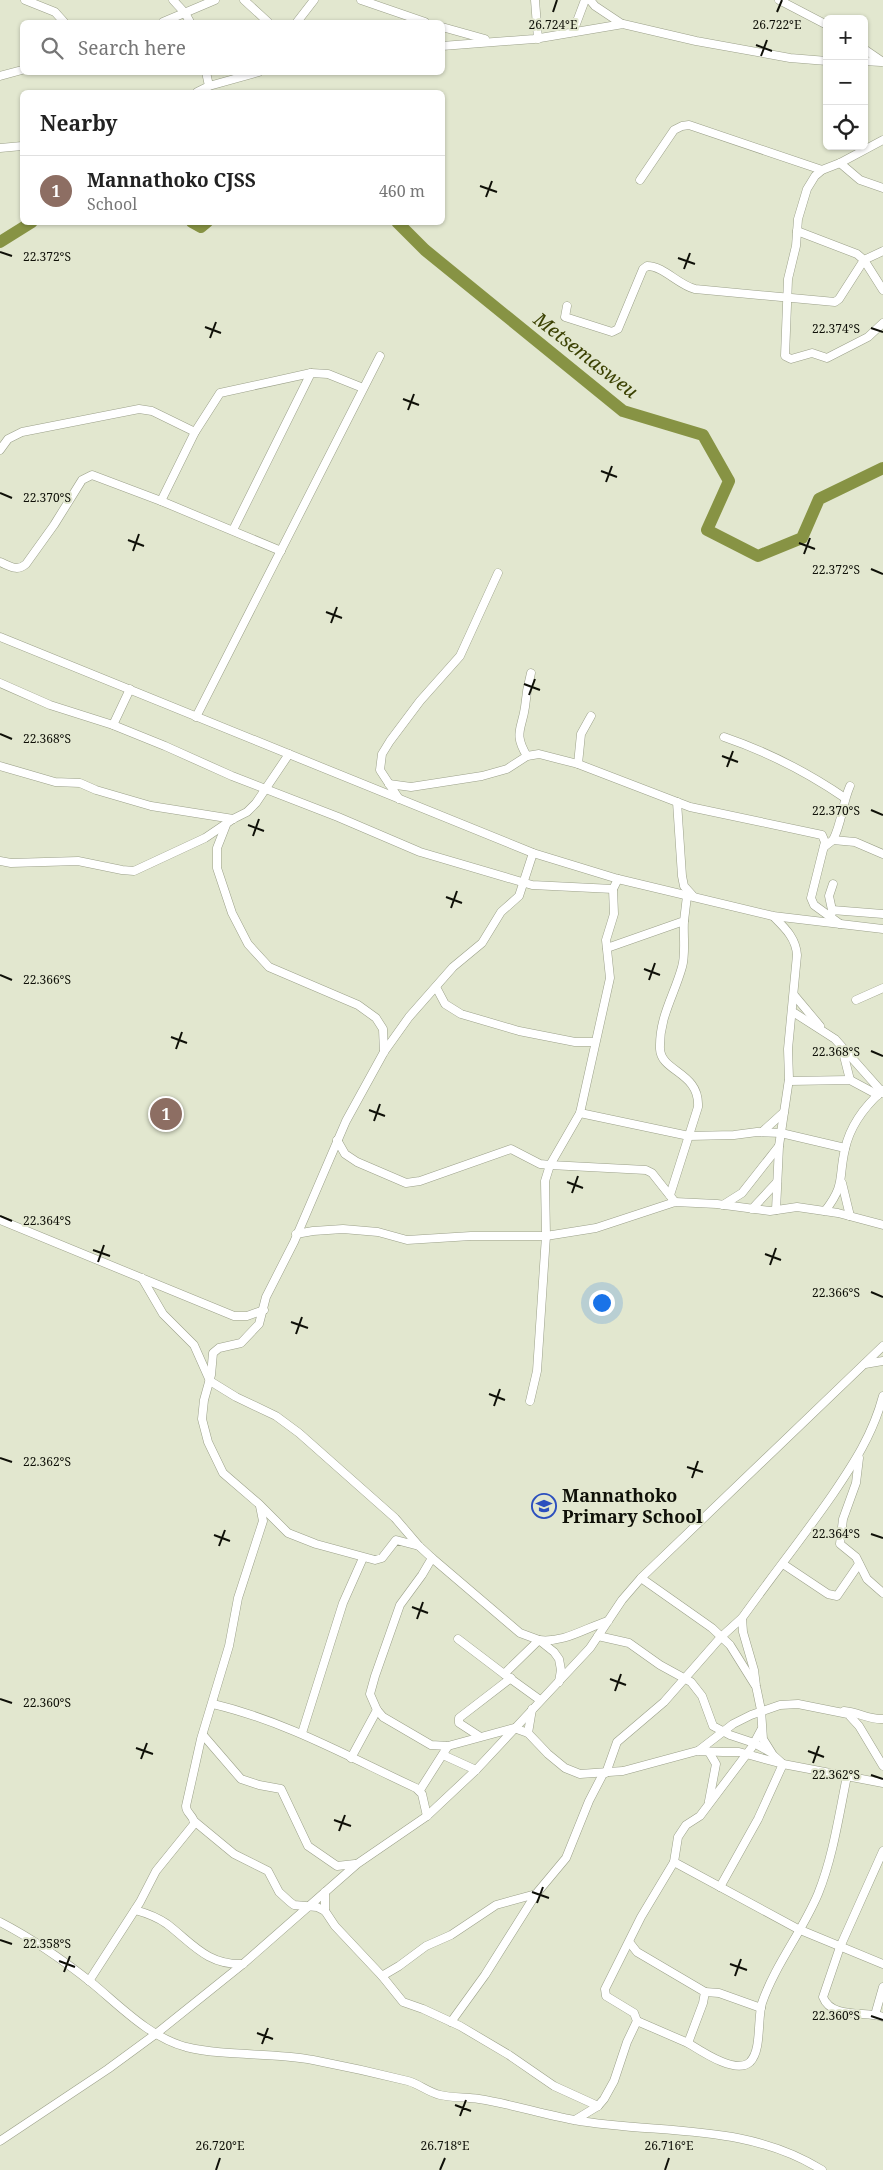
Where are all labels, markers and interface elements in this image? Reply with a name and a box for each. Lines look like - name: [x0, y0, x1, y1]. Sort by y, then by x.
- map controls: [823, 15, 868, 150]
- button: +: [823, 15, 868, 60]
- text: 26.724°E: [529, 16, 577, 33]
- text: 26.722°E: [753, 16, 801, 33]
- search box: [20, 20, 445, 75]
- icon: search: [38, 34, 66, 62]
- text: Search here: [78, 35, 186, 61]
- button: −: [823, 60, 868, 105]
- button: locate: [823, 105, 868, 150]
- text: Nearby: [40, 109, 118, 137]
- text: Mannathoko CJSS: [87, 167, 256, 193]
- text: 1: [51, 180, 61, 202]
- text: 460 m: [379, 180, 425, 202]
- text: School: [87, 193, 137, 215]
- text: 22.372°S: [23, 248, 71, 265]
- water label: Metsemasweu: [528, 306, 644, 404]
- text: 22.374°S: [812, 320, 860, 337]
- text: 22.370°S: [23, 489, 71, 506]
- text: 22.372°S: [812, 561, 860, 578]
- text: 22.368°S: [23, 730, 71, 747]
- text: 22.370°S: [812, 802, 860, 819]
- text: 22.366°S: [23, 971, 71, 988]
- text: 22.368°S: [812, 1043, 860, 1060]
- pin: 1: [150, 1095, 182, 1133]
- text: 22.364°S: [23, 1212, 71, 1229]
- text: 22.366°S: [812, 1284, 860, 1301]
- your location: [589, 1290, 615, 1316]
- text: 22.362°S: [23, 1453, 71, 1470]
- place label: Mannathoko Primary School: [562, 1483, 703, 1528]
- school or university icon: Mannathoko Primary School: [531, 1493, 557, 1519]
- text: 22.364°S: [812, 1525, 860, 1542]
- text: 22.360°S: [23, 1694, 71, 1711]
- text: 22.362°S: [812, 1766, 860, 1783]
- text: 22.358°S: [23, 1935, 71, 1952]
- text: 22.360°S: [812, 2007, 860, 2024]
- text: 26.720°E: [196, 2137, 244, 2154]
- text: 26.718°E: [421, 2137, 469, 2154]
- text: 26.716°E: [645, 2137, 693, 2154]

